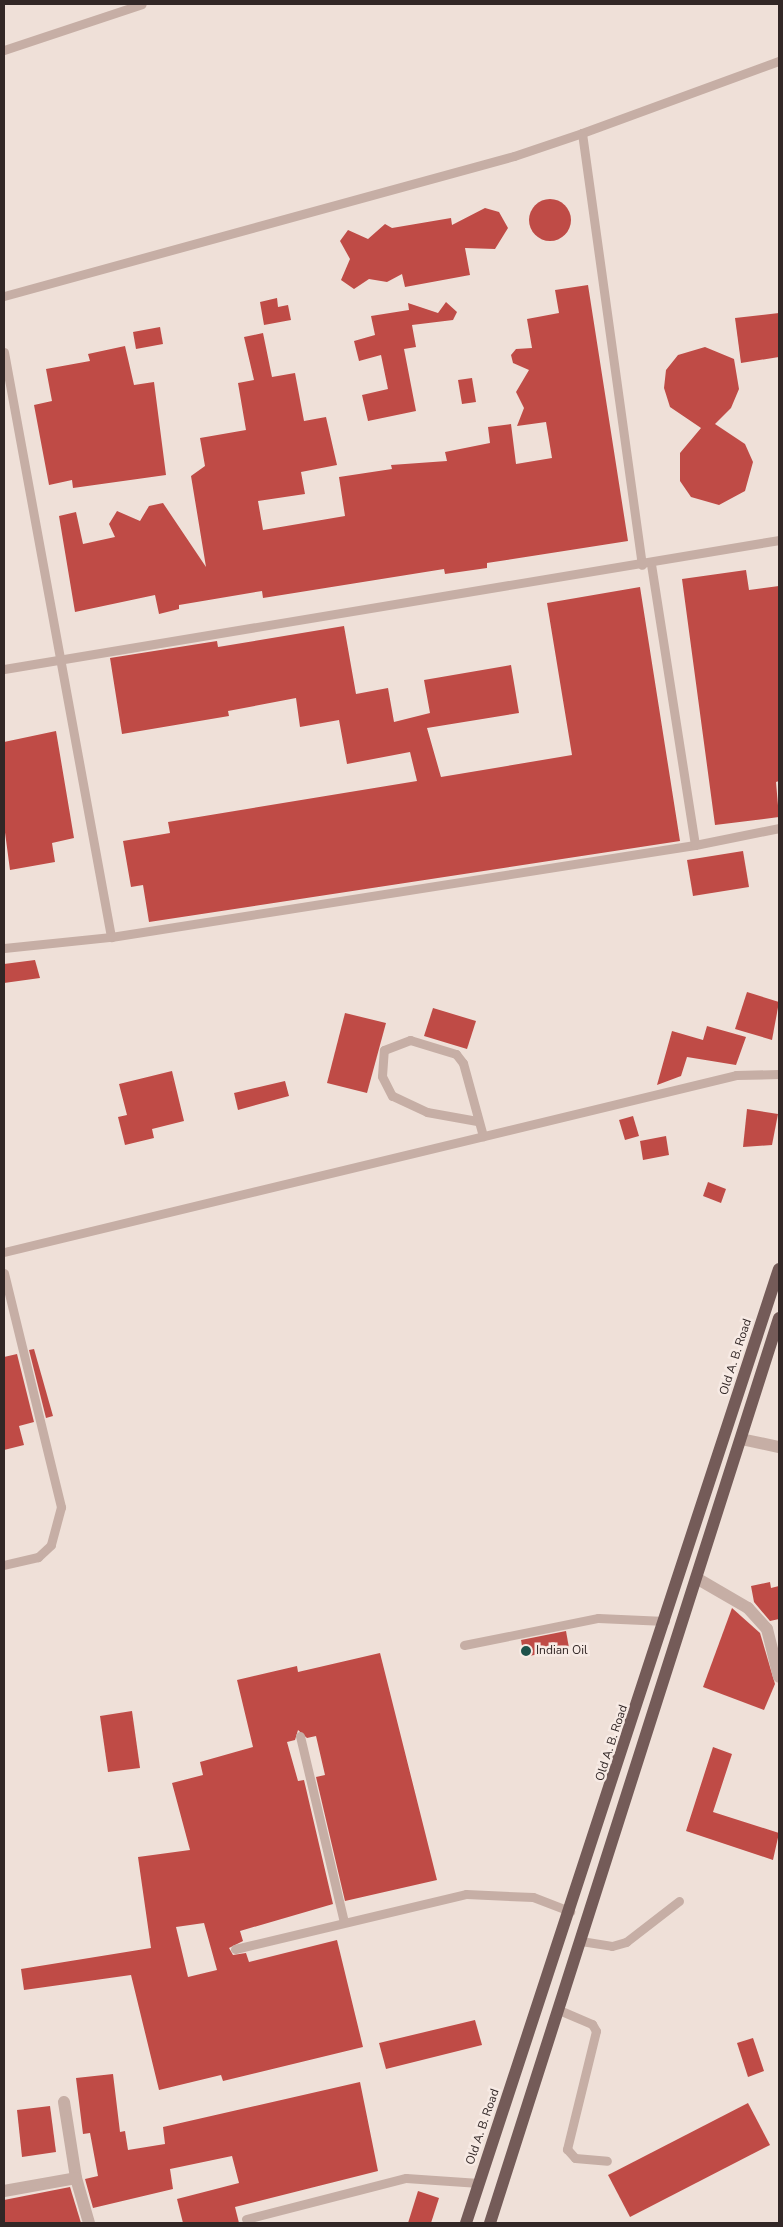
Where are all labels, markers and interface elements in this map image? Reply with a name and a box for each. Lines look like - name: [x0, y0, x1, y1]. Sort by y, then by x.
- street label: Old A. B. Road: [717, 1317, 755, 1397]
- place label: Indian Oil: [536, 1644, 587, 1658]
- marker: Indian Oil: [520, 1645, 532, 1657]
- street label: Old A. B. Road: [593, 1703, 631, 1783]
- street label: Old A. B. Road: [463, 2087, 503, 2167]

